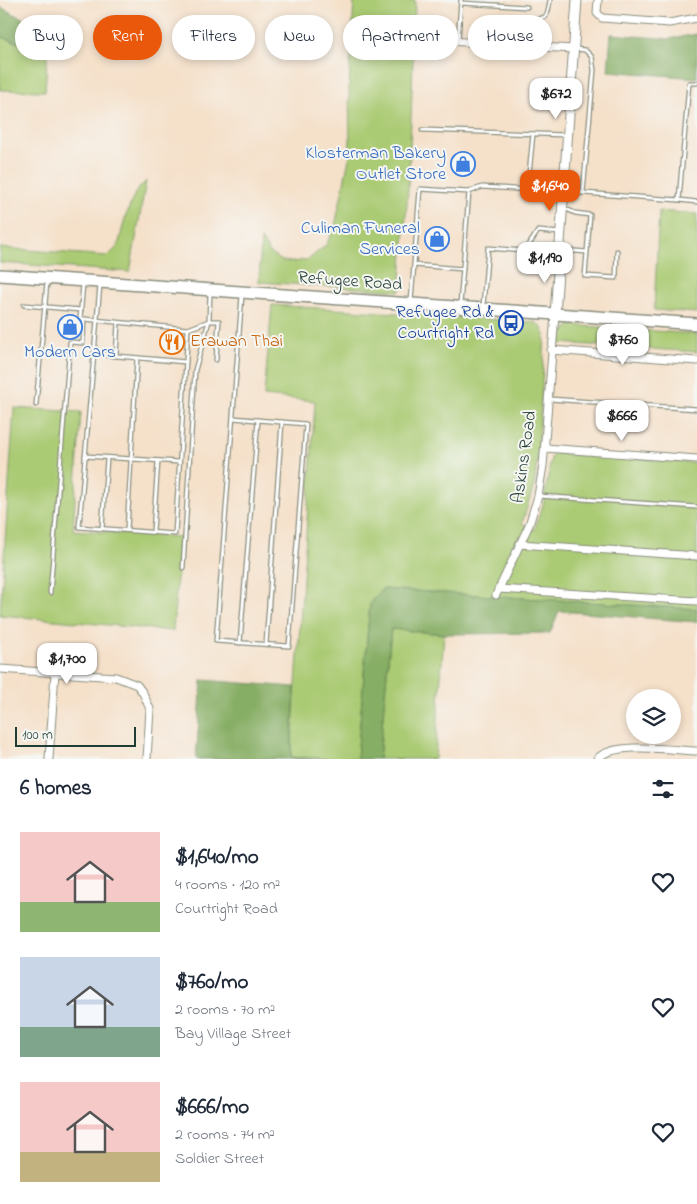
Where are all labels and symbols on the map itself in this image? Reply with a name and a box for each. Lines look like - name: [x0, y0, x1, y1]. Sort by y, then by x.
- pin: $672: [526, 78, 586, 120]
- place label: Klosterman Bakery Outlet Store: [306, 141, 447, 188]
- shop icon: Klosterman Bakery Outlet Store: [450, 151, 476, 177]
- pin: $1,640: [509, 170, 591, 212]
- place label: Culiman Funeral Services: [301, 216, 420, 263]
- shop icon: Culiman Funeral Services: [424, 226, 450, 252]
- pin: $1,190: [504, 242, 586, 284]
- street label: Refugee Road: [297, 265, 403, 300]
- place label: Refugee Rd & Courtright Rd: [396, 300, 494, 348]
- bus stop icon: Refugee Rd & Courtright Rd: [498, 310, 524, 336]
- shop icon: Modern Cars: [57, 314, 83, 340]
- pin: $760: [593, 324, 653, 366]
- restaurant icon: Erawan Thai: [159, 329, 185, 355]
- place label: Erawan Thai: [190, 329, 283, 355]
- place label: Modern Cars: [24, 340, 116, 366]
- pin: $666: [592, 400, 652, 442]
- street label: Askins Road: [506, 409, 544, 505]
- pin: $1,700: [26, 642, 108, 685]
- scale bar: [15, 724, 136, 747]

